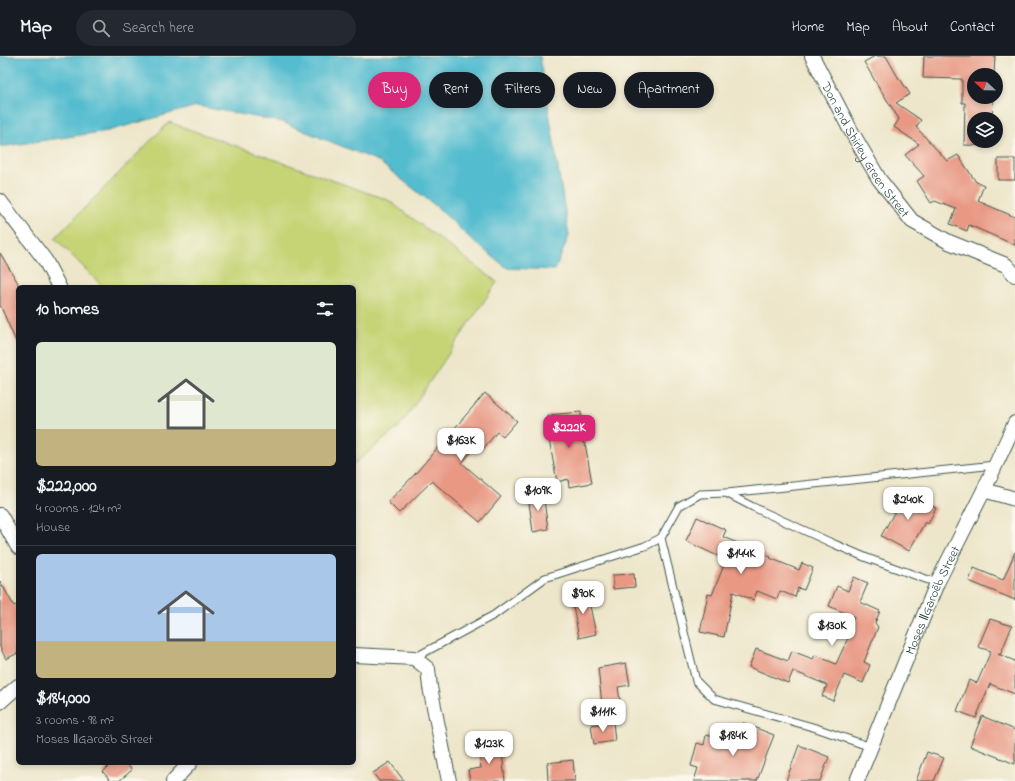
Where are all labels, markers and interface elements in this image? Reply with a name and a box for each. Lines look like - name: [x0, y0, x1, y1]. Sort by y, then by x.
- search box: [76, 10, 356, 46]
- text: Map: [20, 14, 52, 41]
- icon: search: [90, 17, 112, 39]
- text: Search here: [122, 17, 194, 39]
- text: Home: [792, 17, 824, 38]
- text: Map: [846, 17, 870, 38]
- text: About: [892, 17, 928, 38]
- text: Contact: [950, 17, 995, 38]
- north arrow: [967, 68, 1003, 104]
- map controls: [967, 68, 1003, 148]
- chip: Buy: [368, 72, 421, 108]
- chip: Rent: [429, 72, 483, 108]
- chip: Filters: [491, 72, 555, 108]
- chip: New: [563, 72, 616, 108]
- chip: Apartment: [624, 72, 714, 108]
- street label: Don and Shirley Green Street: [816, 78, 914, 222]
- button: layers: [967, 112, 1003, 148]
- text: 10 homes: [36, 297, 99, 322]
- icon: filters: [314, 298, 336, 320]
- icon: home: [150, 368, 222, 440]
- pin: $222K: [541, 415, 597, 449]
- text: $222K: [552, 418, 586, 437]
- pin: $163K: [433, 428, 489, 462]
- text: $163K: [446, 431, 476, 450]
- text: $222,000: [36, 474, 97, 499]
- pin: $109K: [510, 478, 566, 512]
- text: $109K: [524, 481, 552, 500]
- pin: $240K: [880, 487, 936, 521]
- text: $240K: [892, 490, 924, 509]
- text: 4 rooms · 124 m²: [36, 499, 121, 518]
- text: House: [36, 518, 70, 537]
- pin: $144K: [713, 541, 769, 575]
- street label: Moses ǁGaroëb Street: [901, 542, 966, 658]
- text: $144K: [726, 544, 756, 563]
- icon: home: [150, 580, 222, 652]
- pin: $90K: [559, 581, 607, 615]
- text: $90K: [571, 584, 595, 603]
- pin: $130K: [804, 613, 860, 647]
- text: $130K: [817, 616, 847, 635]
- text: $184,000: [36, 686, 90, 711]
- pin: $111K: [575, 699, 631, 733]
- text: $111K: [590, 702, 616, 721]
- text: 3 rooms · 98 m²: [36, 711, 114, 730]
- pin: $184K: [705, 723, 761, 757]
- text: $184K: [719, 726, 747, 745]
- text: Moses ǁGaroëb Street: [36, 730, 153, 749]
- pin: $123K: [461, 731, 517, 765]
- text: $123K: [474, 734, 504, 753]

